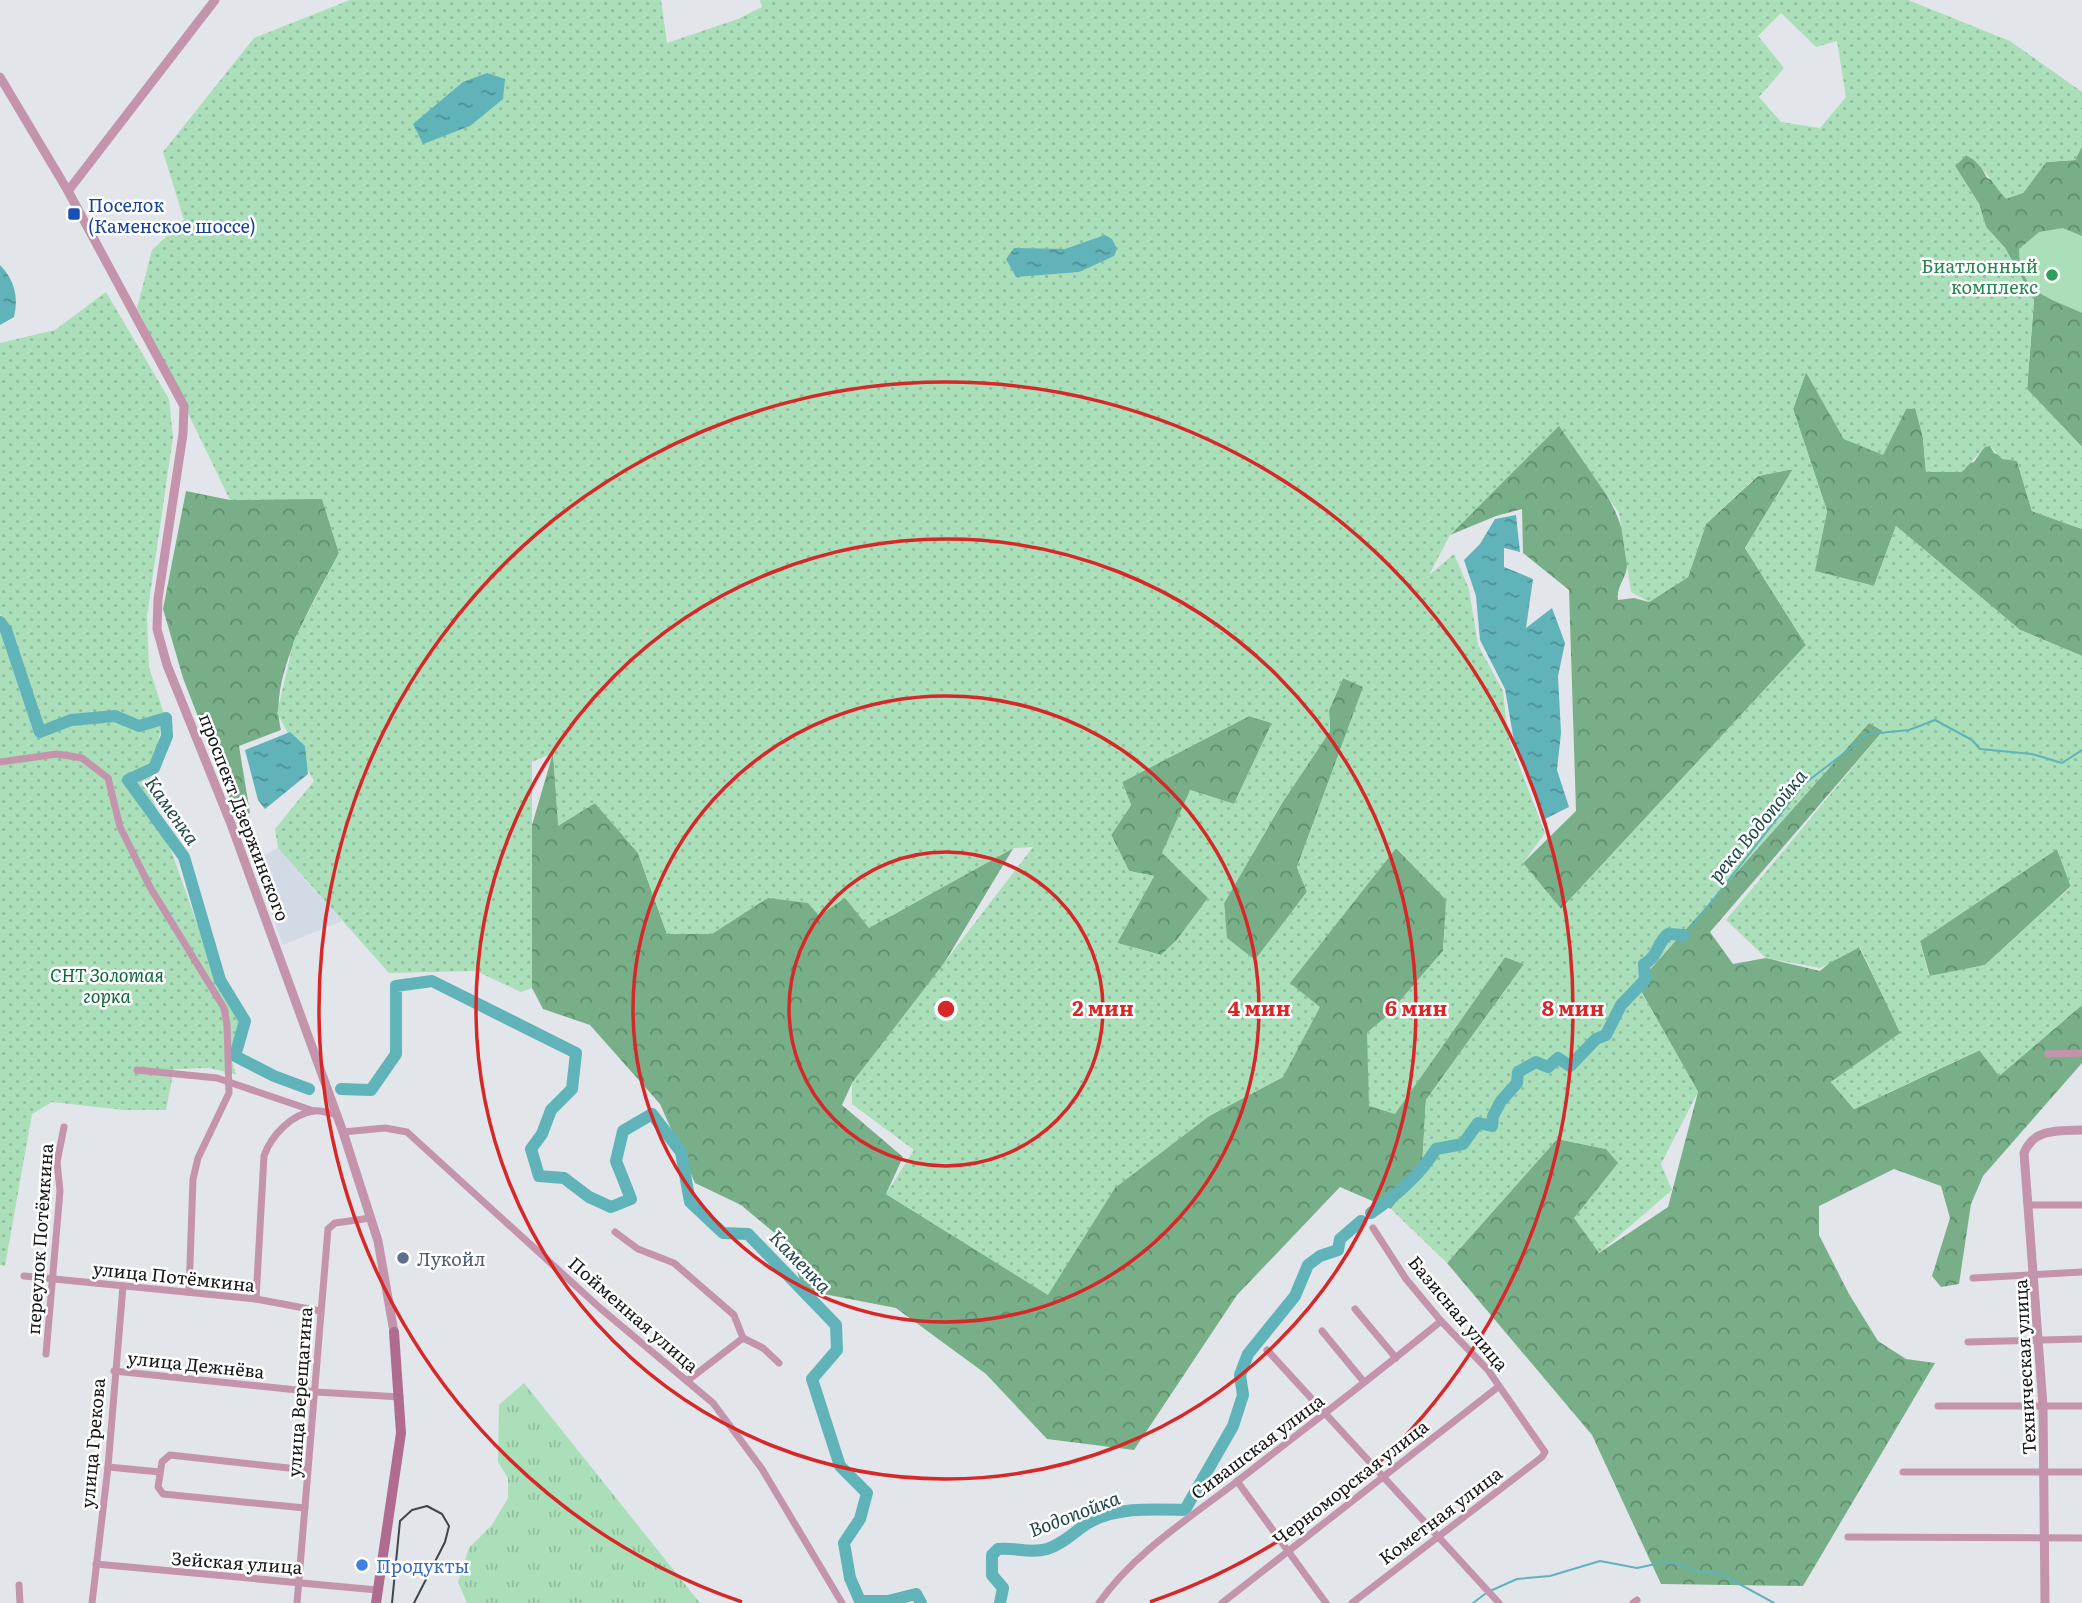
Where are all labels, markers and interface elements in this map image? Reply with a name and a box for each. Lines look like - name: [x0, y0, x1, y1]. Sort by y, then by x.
- place label: Поселок (Каменское шоссе): [88, 191, 256, 239]
- marker: Поселок (Каменское шоссе): [66, 206, 82, 222]
- place label: Биатлонный комплекс: [1921, 252, 2038, 300]
- marker: Биатлонный комплекс: [2044, 267, 2060, 283]
- street label: проспект Дзержинского: [193, 709, 297, 925]
- water label: река Водопойка: [1701, 762, 1813, 888]
- water label: Каменка: [139, 770, 207, 850]
- park label: СНТ Золотая горка: [50, 961, 165, 1009]
- text: 2 мин: [1072, 991, 1134, 1022]
- text: 4 мин: [1228, 991, 1291, 1022]
- text: 6 мин: [1385, 991, 1447, 1022]
- text: 8 мин: [1542, 991, 1604, 1022]
- centre of rings: [934, 997, 958, 1021]
- street label: переулок Потёмкина: [19, 1142, 59, 1336]
- water label: Каменка: [764, 1223, 838, 1299]
- place label: Лукойл: [417, 1245, 485, 1272]
- street label: Базисная улица: [1403, 1249, 1516, 1377]
- marker: Лукойл: [395, 1250, 411, 1266]
- street label: Пойменная улица: [563, 1250, 705, 1378]
- street label: улица Потёмкина: [92, 1254, 257, 1298]
- street label: Техническая улица: [2006, 1278, 2042, 1456]
- street label: улица Верещагина: [280, 1305, 318, 1478]
- street label: улица Дежнёва: [126, 1343, 266, 1385]
- street label: улица Грекова: [73, 1377, 111, 1509]
- street label: Сивашская улица: [1185, 1387, 1330, 1505]
- street label: Черноморская улица: [1266, 1412, 1434, 1552]
- street label: Кометная улица: [1373, 1459, 1508, 1570]
- water label: Водопойка: [1024, 1483, 1124, 1543]
- street label: Зейская улица: [171, 1544, 304, 1580]
- place label: Продукты: [376, 1552, 469, 1579]
- marker: Продукты: [354, 1557, 370, 1573]

